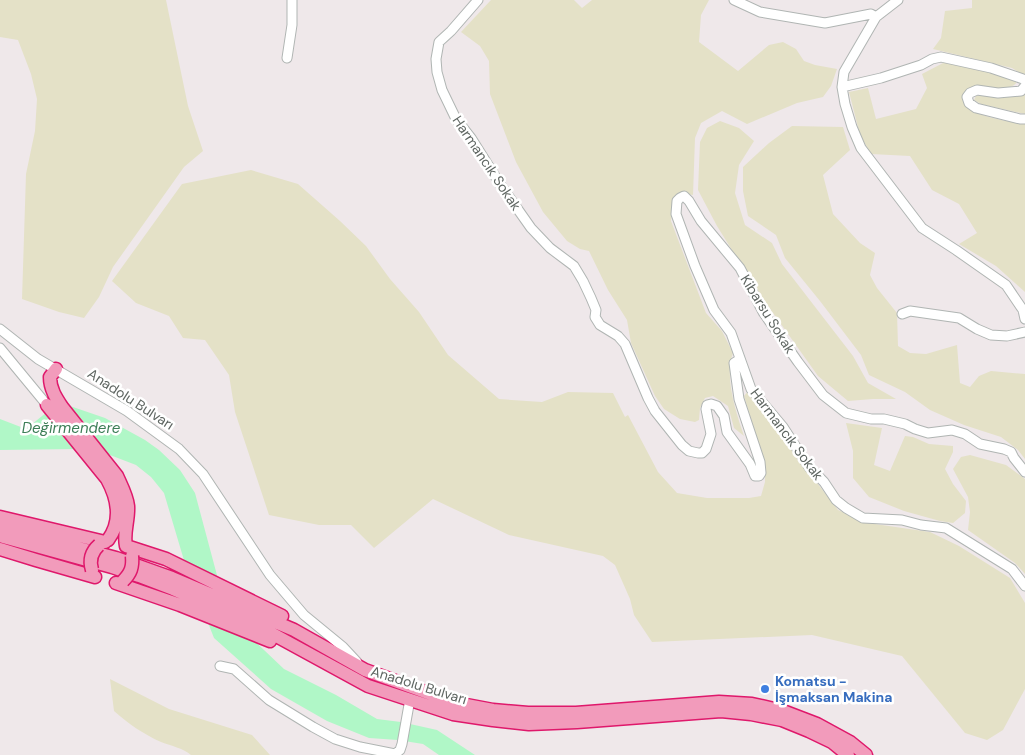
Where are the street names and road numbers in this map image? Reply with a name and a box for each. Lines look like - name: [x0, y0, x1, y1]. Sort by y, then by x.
- street label: Harmancık Sokak: [449, 112, 525, 214]
- street label: Kibarsu Sokak: [737, 271, 799, 357]
- street label: Anadolu Bulvarı: [84, 364, 178, 434]
- street label: Harmancık Sokak: [747, 384, 827, 484]
- street label: Anadolu Bulvarı: [369, 662, 469, 708]

